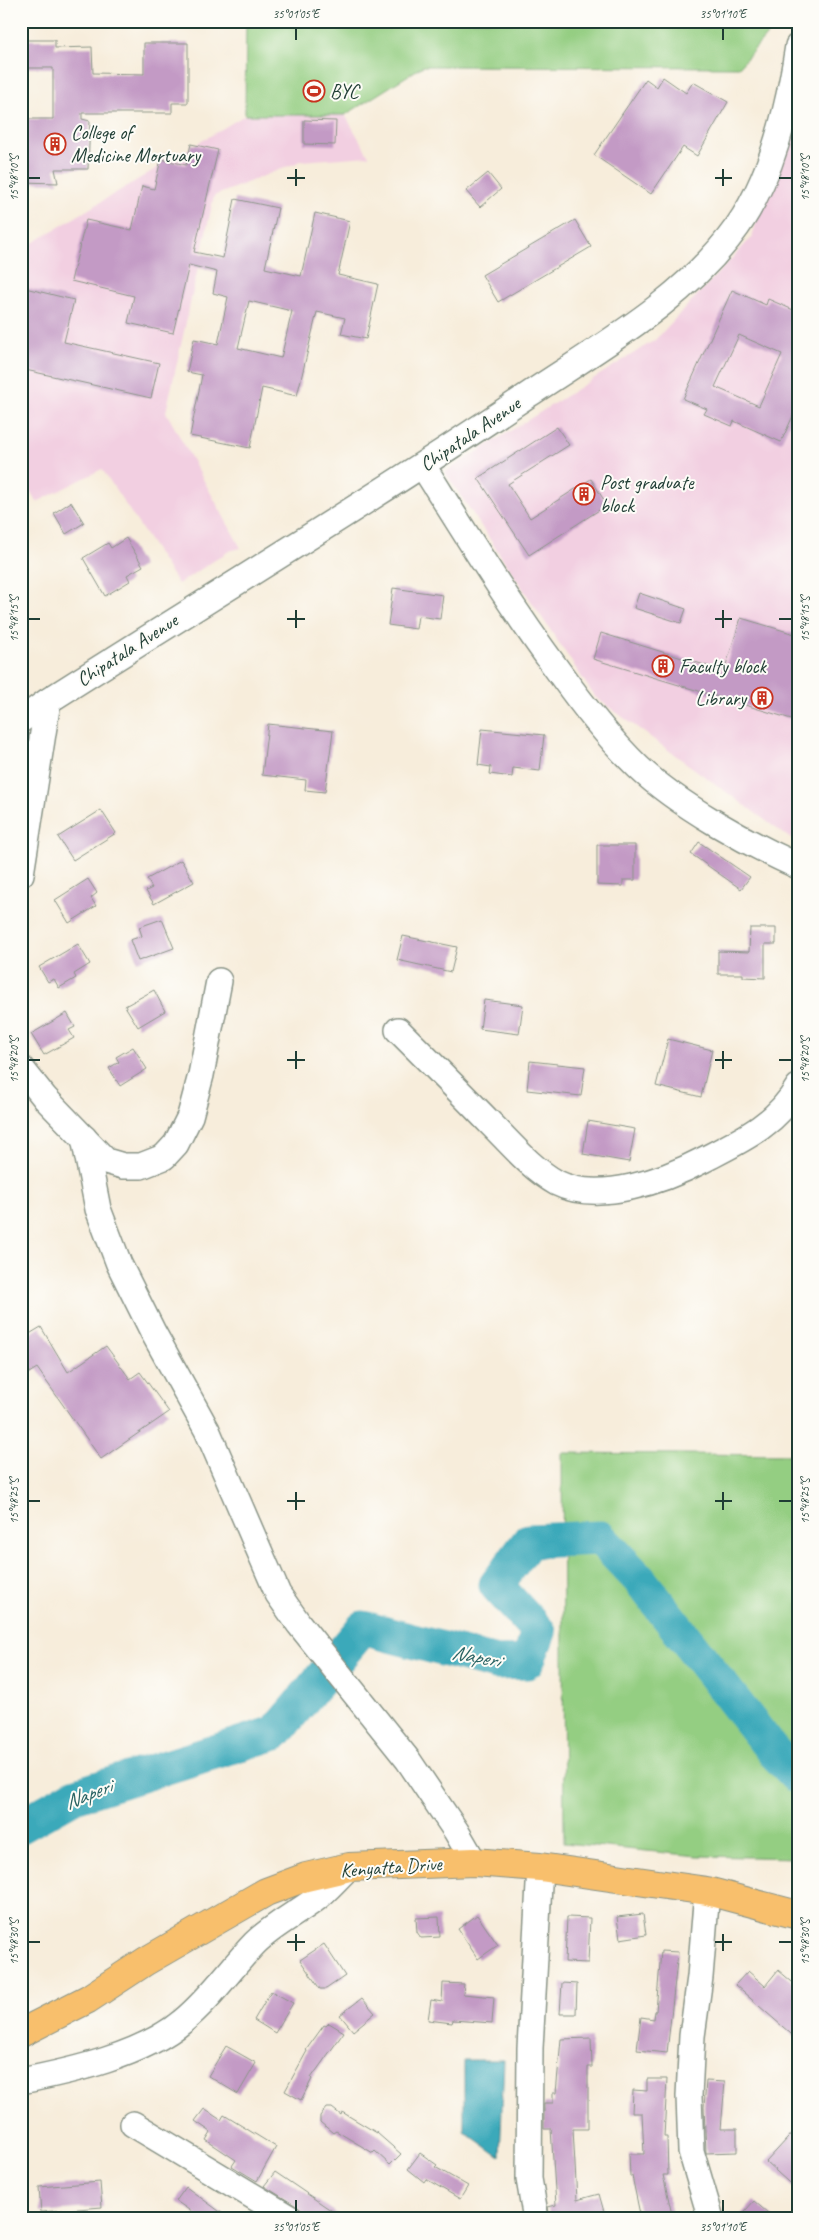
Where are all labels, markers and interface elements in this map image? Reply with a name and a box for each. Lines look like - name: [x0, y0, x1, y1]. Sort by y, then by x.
- text: 35°01'05"E: [273, 6, 321, 22]
- text: 35°01'10"E: [700, 6, 748, 22]
- sports icon: BYC: [302, 79, 326, 103]
- place label: BYC: [330, 79, 361, 104]
- place label: College of Medicine Mortuary: [71, 120, 202, 168]
- building icon: College of Medicine Mortuary: [43, 132, 67, 156]
- text: 15°48'10"S: [6, 153, 22, 201]
- text: 15°48'10"S: [797, 153, 813, 201]
- street label: Chipatala Avenue: [415, 390, 526, 477]
- place label: Post graduate block: [600, 470, 695, 518]
- building icon: Post graduate block: [572, 482, 596, 506]
- text: 15°48'15"S: [6, 594, 22, 642]
- text: 15°48'15"S: [797, 594, 813, 642]
- street label: Chipatala Avenue: [72, 607, 184, 692]
- building icon: Faculty block: [651, 654, 675, 678]
- place label: Faculty block: [679, 654, 768, 679]
- place label: Library: [696, 686, 748, 711]
- building icon: Library: [750, 686, 774, 710]
- text: 15°48'20"S: [6, 1035, 22, 1083]
- text: 15°48'20"S: [797, 1035, 813, 1083]
- text: 15°48'25"S: [6, 1476, 22, 1524]
- text: 15°48'25"S: [797, 1476, 813, 1524]
- water label: Naperi: [450, 1639, 507, 1674]
- water label: Naperi: [61, 1771, 120, 1815]
- street label: Kenyatta Drive: [340, 1851, 444, 1883]
- text: 15°48'30"S: [6, 1917, 22, 1965]
- text: 15°48'30"S: [797, 1917, 813, 1965]
- text: 35°01'05"E: [273, 2219, 321, 2235]
- text: 35°01'10"E: [700, 2219, 748, 2235]

